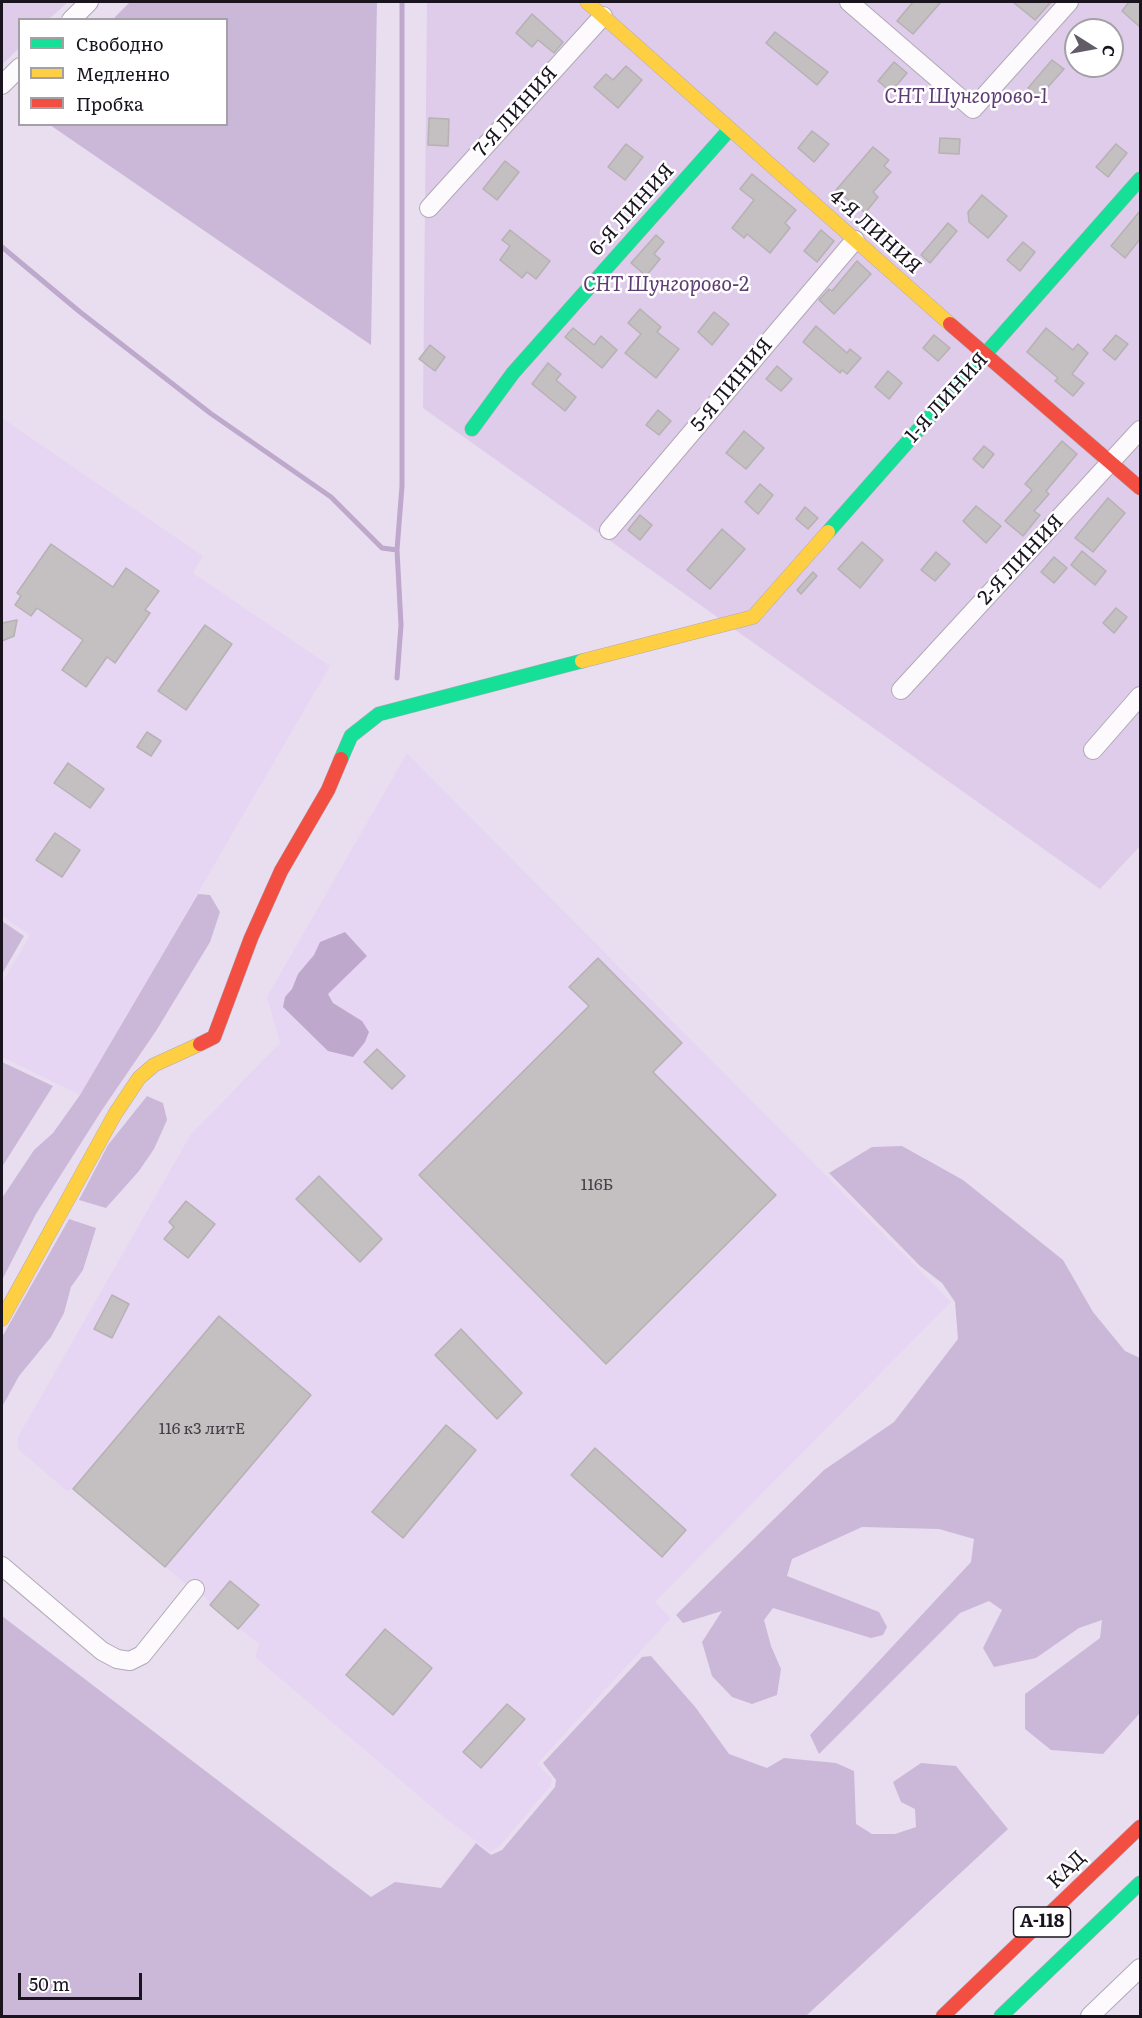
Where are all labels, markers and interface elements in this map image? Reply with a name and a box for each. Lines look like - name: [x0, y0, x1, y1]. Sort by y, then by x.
- legend: [18, 18, 228, 126]
- north arrow: [1064, 18, 1124, 78]
- text: Свободно: [76, 30, 164, 57]
- text: С: [1097, 43, 1123, 59]
- text: Медленно: [76, 60, 170, 87]
- street label: 7-Я ЛИНИЯ: [469, 62, 563, 162]
- park label: СНТ Шунгорово-1: [884, 85, 1048, 109]
- text: Пробка: [76, 90, 144, 117]
- street label: 6-Я ЛИНИЯ: [585, 159, 679, 261]
- street label: 4-Я ЛИНИЯ: [824, 184, 926, 280]
- park label: СНТ Шунгорово-2: [583, 273, 749, 297]
- street label: 5-Я ЛИНИЯ: [686, 333, 778, 437]
- street label: 1-Я ЛИНИЯ: [900, 348, 994, 448]
- street label: 2-Я ЛИНИЯ: [973, 510, 1069, 610]
- house number: 116Б: [581, 1175, 613, 1195]
- house number: 116 к3 литЕ: [159, 1419, 245, 1439]
- street label: КАД: [1043, 1846, 1091, 1894]
- road number: А-118: [1014, 1907, 1070, 1937]
- scale bar: [21, 1961, 146, 1999]
- text: 50 m: [29, 1970, 70, 1997]

